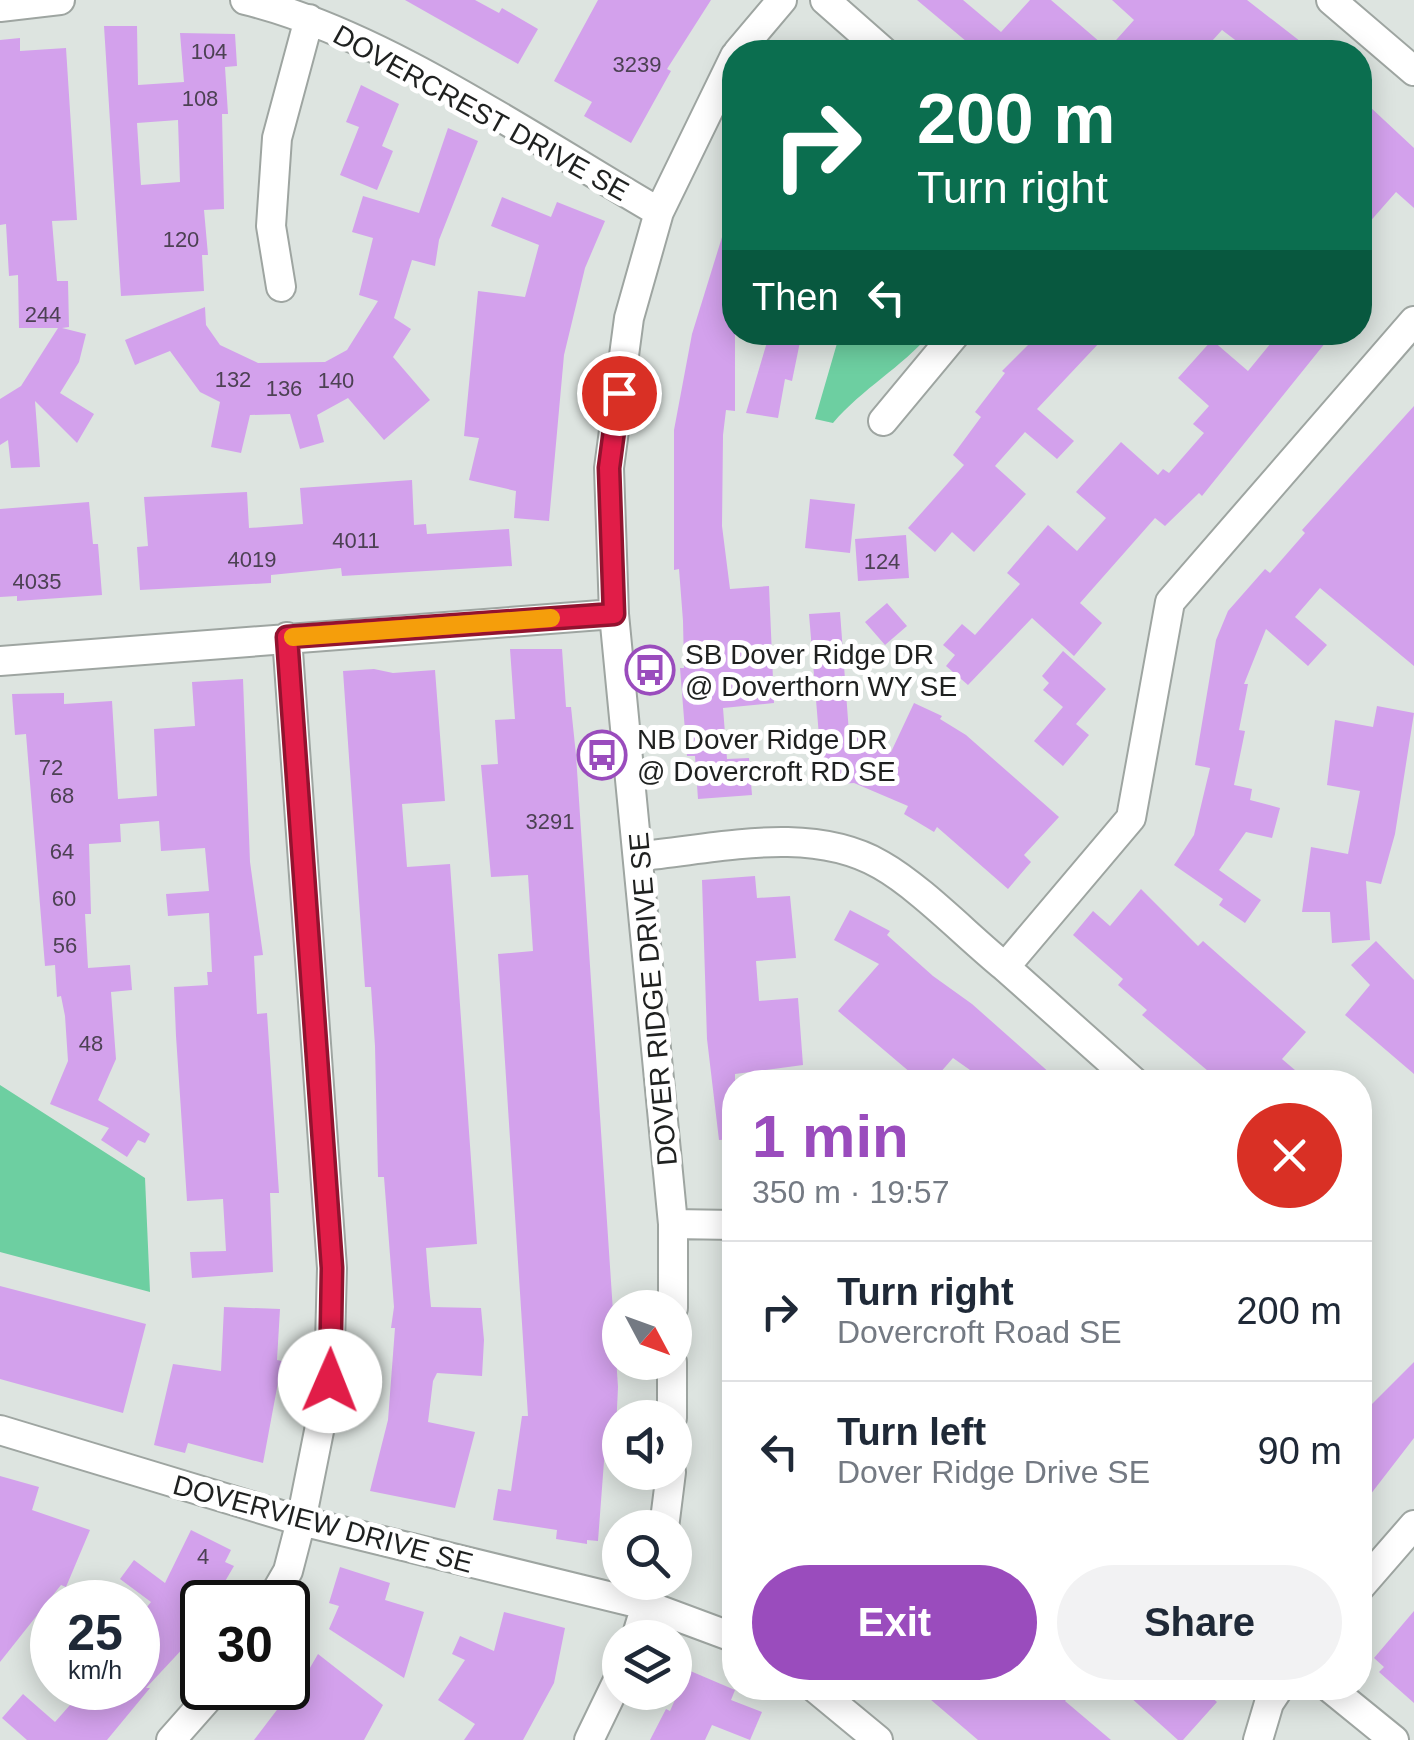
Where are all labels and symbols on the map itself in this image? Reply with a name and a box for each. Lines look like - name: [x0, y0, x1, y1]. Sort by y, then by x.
- street label: DOVERCREST DRIVE SE: [328, 19, 634, 207]
- house number: 104: [191, 39, 227, 64]
- house number: 3239: [613, 52, 661, 77]
- house number: 108: [182, 86, 218, 111]
- house number: 120: [163, 227, 199, 252]
- house number: 244: [25, 302, 61, 327]
- pin: [577, 351, 662, 436]
- house number: 132: [215, 367, 251, 392]
- house number: 140: [318, 368, 354, 393]
- house number: 136: [266, 376, 302, 401]
- house number: 4011: [332, 528, 380, 553]
- house number: 4019: [228, 547, 276, 572]
- house number: 124: [864, 549, 900, 574]
- house number: 4035: [13, 569, 61, 594]
- place label: SB Dover Ridge DR @ Doverthorn WY SE: [685, 639, 957, 702]
- bus stop icon: SB Dover Ridge DR @ Doverthorn WY SE: [624, 644, 676, 696]
- place label: NB Dover Ridge DR @ Dovercroft RD SE: [637, 724, 896, 787]
- bus stop icon: NB Dover Ridge DR @ Dovercroft RD SE: [576, 729, 628, 781]
- house number: 72: [39, 755, 63, 780]
- house number: 68: [50, 783, 74, 808]
- house number: 3291: [526, 809, 574, 834]
- street label: DOVER RIDGE DRIVE SE: [623, 831, 683, 1167]
- house number: 64: [50, 839, 74, 864]
- house number: 60: [52, 886, 76, 911]
- house number: 56: [53, 933, 77, 958]
- house number: 48: [79, 1031, 103, 1056]
- north arrow: [602, 1290, 692, 1380]
- position arrow: [278, 1329, 382, 1433]
- street label: DOVERVIEW DRIVE SE: [170, 1469, 476, 1579]
- house number: 4: [197, 1544, 209, 1569]
- speed limit sign: 30: [180, 1580, 310, 1710]

